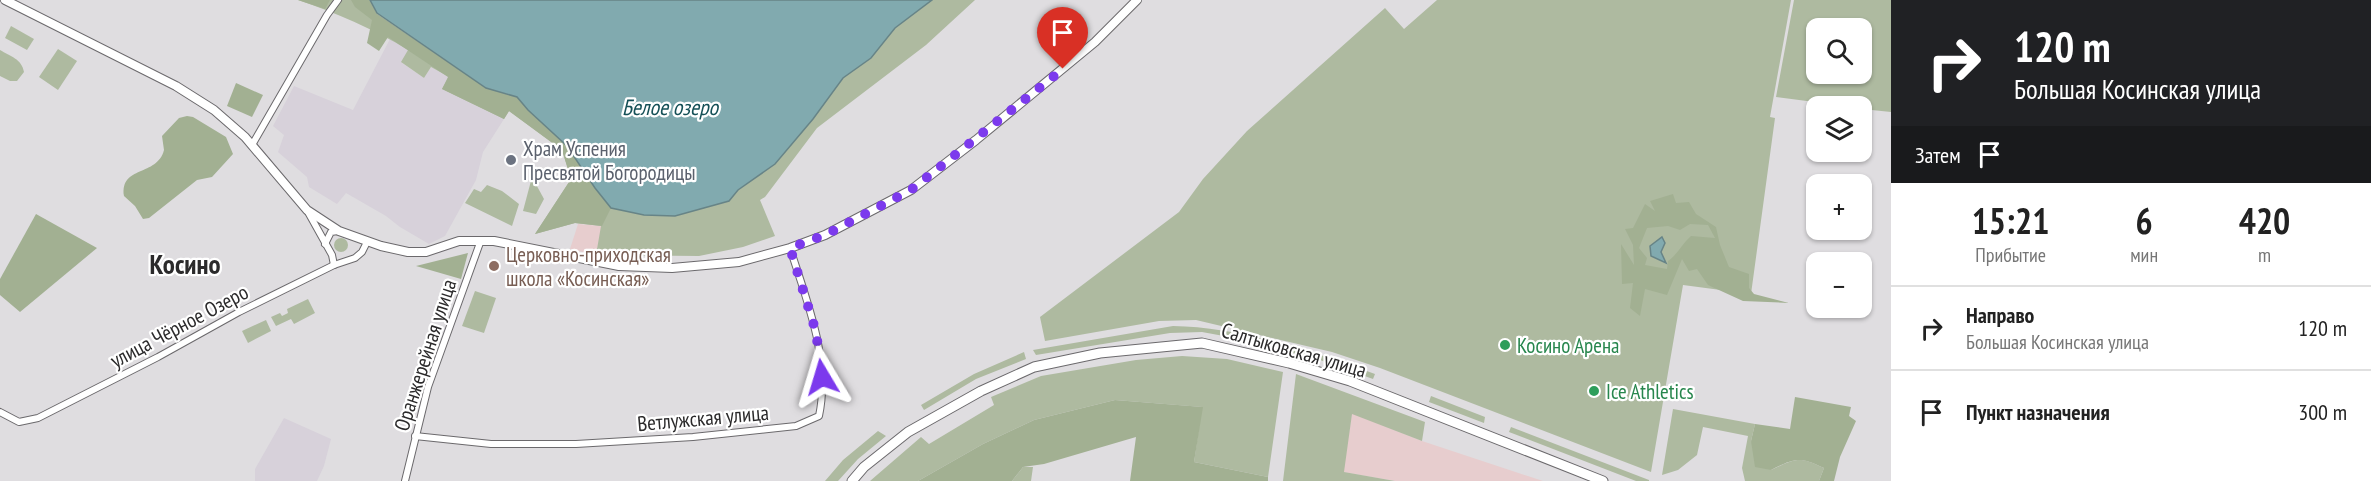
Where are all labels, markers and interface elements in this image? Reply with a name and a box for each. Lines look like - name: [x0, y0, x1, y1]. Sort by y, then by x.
- pin: [1037, 7, 1088, 69]
- icon: arrive: [1046, 16, 1079, 49]
- map controls: [1806, 18, 1872, 318]
- button: search: [1806, 18, 1872, 84]
- text: 120 m: [2014, 19, 2111, 74]
- icon: right: [1915, 24, 1993, 102]
- text: Большая Косинская улица: [2014, 72, 2261, 106]
- water label: Белое озеро: [622, 93, 720, 121]
- button: layers: [1806, 96, 1872, 162]
- place label: Храм Успения Пресвятой Богородицы: [523, 135, 696, 186]
- icon: arrive: [1973, 138, 2006, 171]
- text: Затем: [1915, 141, 1961, 169]
- marker: Храм Успения Пресвятой Богородицы: [504, 153, 518, 167]
- button: +: [1806, 174, 1872, 240]
- text: 15:21: [1972, 197, 2050, 244]
- text: 6: [2136, 197, 2153, 244]
- text: 420: [2239, 197, 2290, 244]
- place label: Церковно-приходская школа «Косинская»: [506, 241, 671, 292]
- text: Прибытие: [1975, 242, 2046, 268]
- text: мин: [2130, 242, 2158, 268]
- text: m: [2258, 242, 2271, 268]
- district label: Косино: [150, 247, 220, 281]
- button: −: [1806, 252, 1872, 318]
- marker: Церковно-приходская школа «Косинская»: [487, 259, 501, 273]
- street label: Оранжерейная улица: [388, 276, 462, 434]
- street label: улица Чёрное Озеро: [105, 278, 253, 374]
- text: Направо: [1966, 301, 2034, 329]
- icon: right: [1915, 312, 1948, 345]
- text: 120 m: [2298, 314, 2347, 342]
- street label: Салтыковская улица: [1218, 316, 1370, 384]
- text: Большая Косинская улица: [1966, 329, 2149, 355]
- place label: Косино Арена: [1517, 332, 1619, 359]
- marker: Косино Арена: [1498, 338, 1512, 352]
- position arrow: [790, 345, 854, 409]
- place label: Ice Athletics: [1606, 378, 1694, 405]
- marker: Ice Athletics: [1587, 384, 1601, 398]
- icon: arrive: [1915, 396, 1948, 429]
- text: Пункт назначения: [1966, 398, 2110, 426]
- text: 300 m: [2298, 398, 2347, 426]
- street label: Ветлужская улица: [636, 399, 770, 437]

